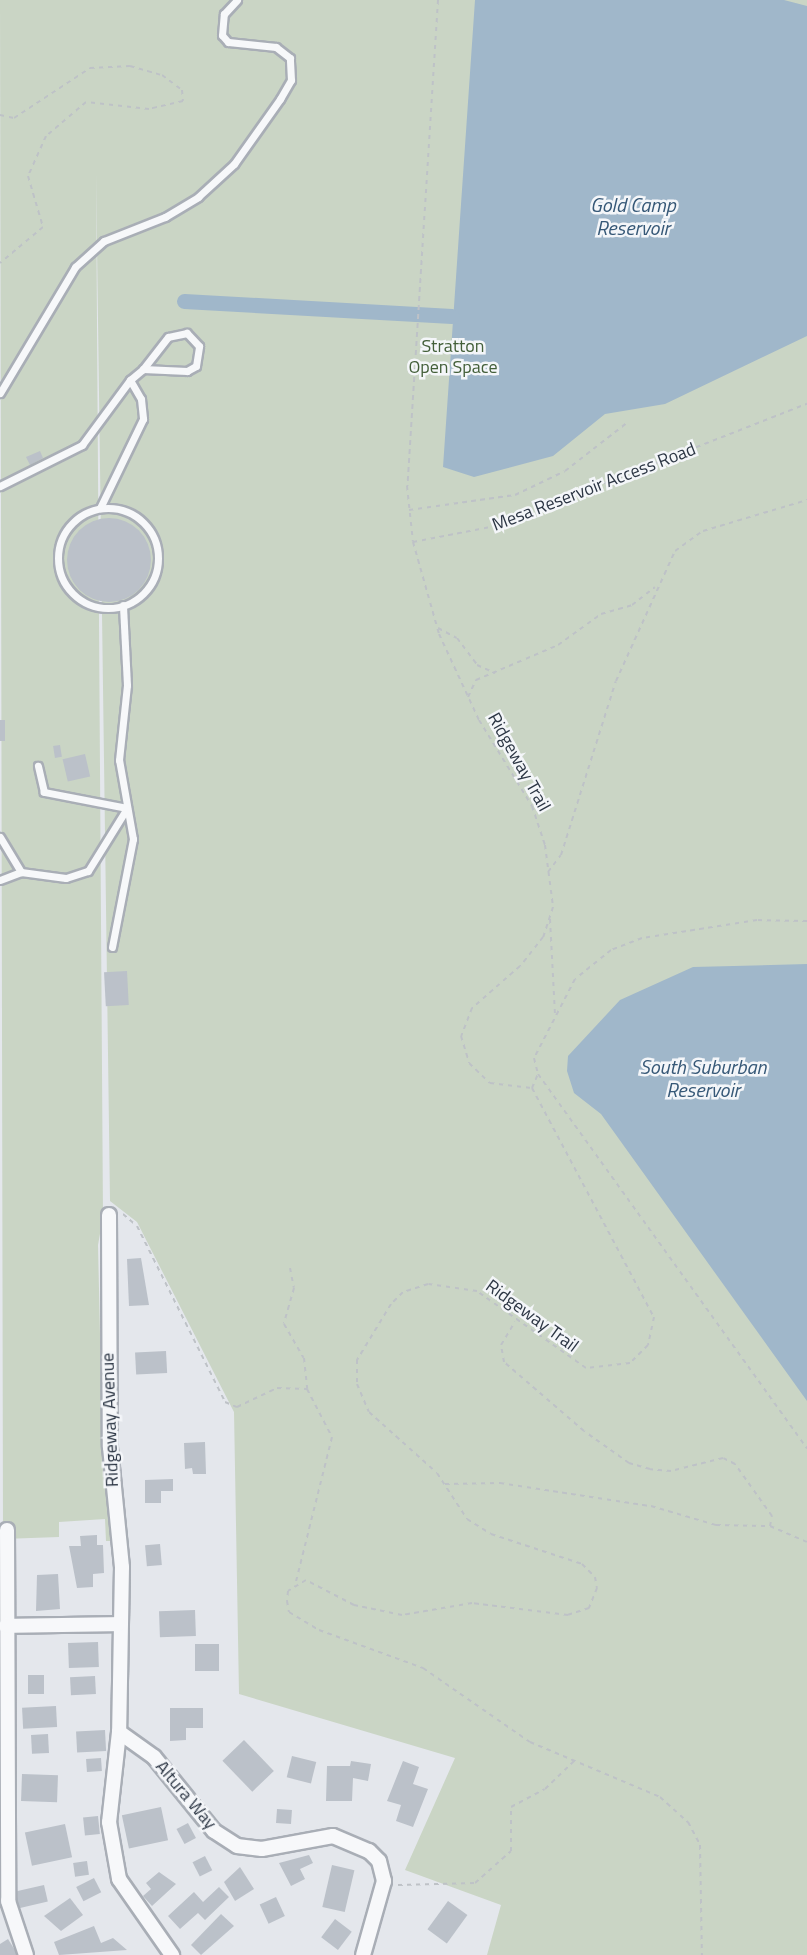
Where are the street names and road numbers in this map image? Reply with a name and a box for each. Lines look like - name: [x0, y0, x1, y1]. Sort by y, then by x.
- street label: Mesa Reservoir Access Road: [489, 438, 699, 536]
- street label: Ridgeway Trail: [483, 709, 555, 815]
- street label: Ridgeway Trail: [481, 1275, 583, 1357]
- street label: Ridgeway Avenue: [97, 1353, 123, 1487]
- street label: Altura Way: [151, 1756, 221, 1834]

